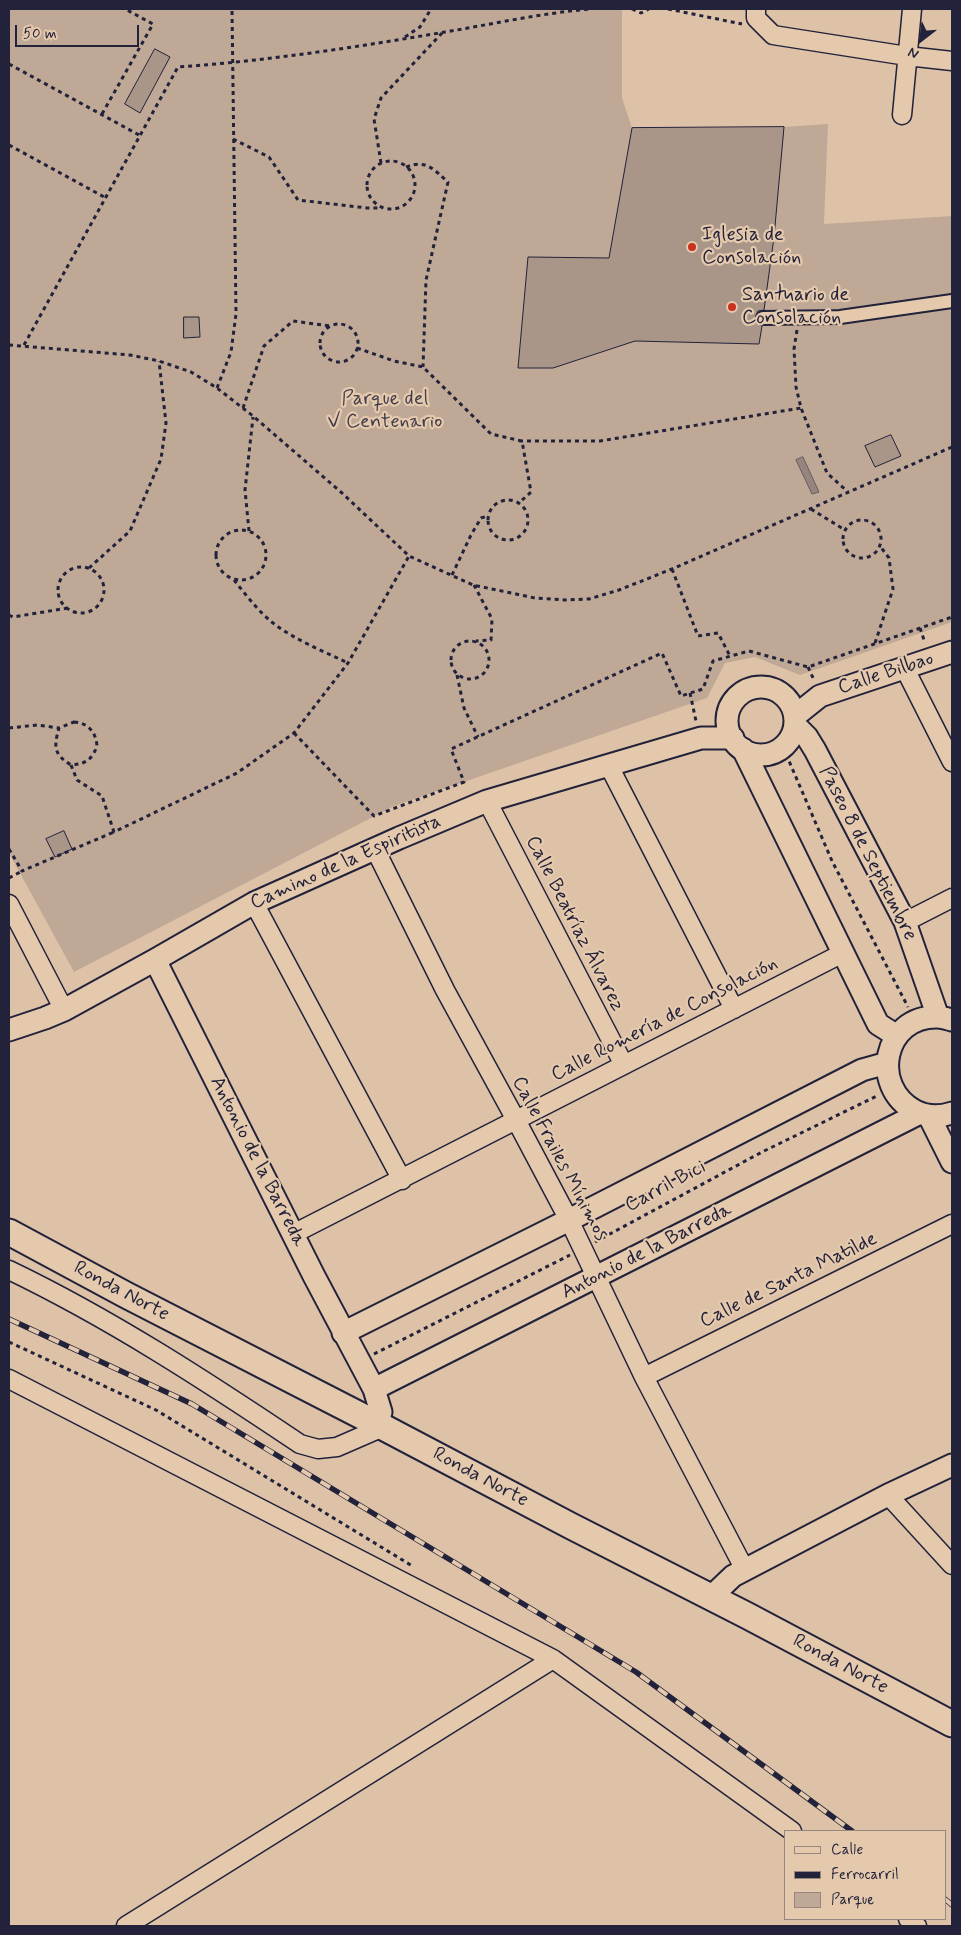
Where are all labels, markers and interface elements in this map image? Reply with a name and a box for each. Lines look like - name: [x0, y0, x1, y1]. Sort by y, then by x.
- scale bar: [18, 15, 141, 47]
- north arrow: [896, 15, 946, 65]
- text: 50 m: [23, 24, 57, 44]
- text: N: [905, 43, 922, 63]
- place label: Iglesia de Consolación: [702, 224, 801, 271]
- marker: Iglesia de Consolación: [686, 241, 698, 253]
- place label: Santuario de Consolación: [742, 284, 849, 331]
- marker: Santuario de Consolación: [726, 301, 738, 313]
- park label: Parque del V Centenario: [328, 388, 442, 435]
- street label: Calle Bilbao: [835, 647, 937, 701]
- street label: Paseo 8 de Septiembre: [813, 763, 921, 945]
- street label: Camino de la Espiritista: [247, 810, 445, 916]
- street label: Calle Beatríaz Álvarez: [519, 832, 629, 1016]
- street label: Calle Romería de Consolación: [548, 952, 782, 1088]
- street label: Antonio de la Barreda: [204, 1073, 310, 1251]
- street label: Calle Frailes Mínimos: [506, 1073, 612, 1245]
- street label: Carril Bici: [621, 1156, 711, 1218]
- street label: Antonio de la Barreda: [558, 1199, 736, 1305]
- street label: Calle de Santa Matilde: [696, 1228, 882, 1334]
- street label: Ronda Norte: [69, 1257, 173, 1327]
- street label: Ronda Norte: [428, 1443, 532, 1513]
- street label: Ronda Norte: [788, 1630, 892, 1700]
- legend: [784, 1830, 946, 1920]
- text: Calle: [831, 1840, 863, 1860]
- text: Ferrocarril: [831, 1865, 899, 1885]
- text: Parque: [831, 1890, 874, 1910]

